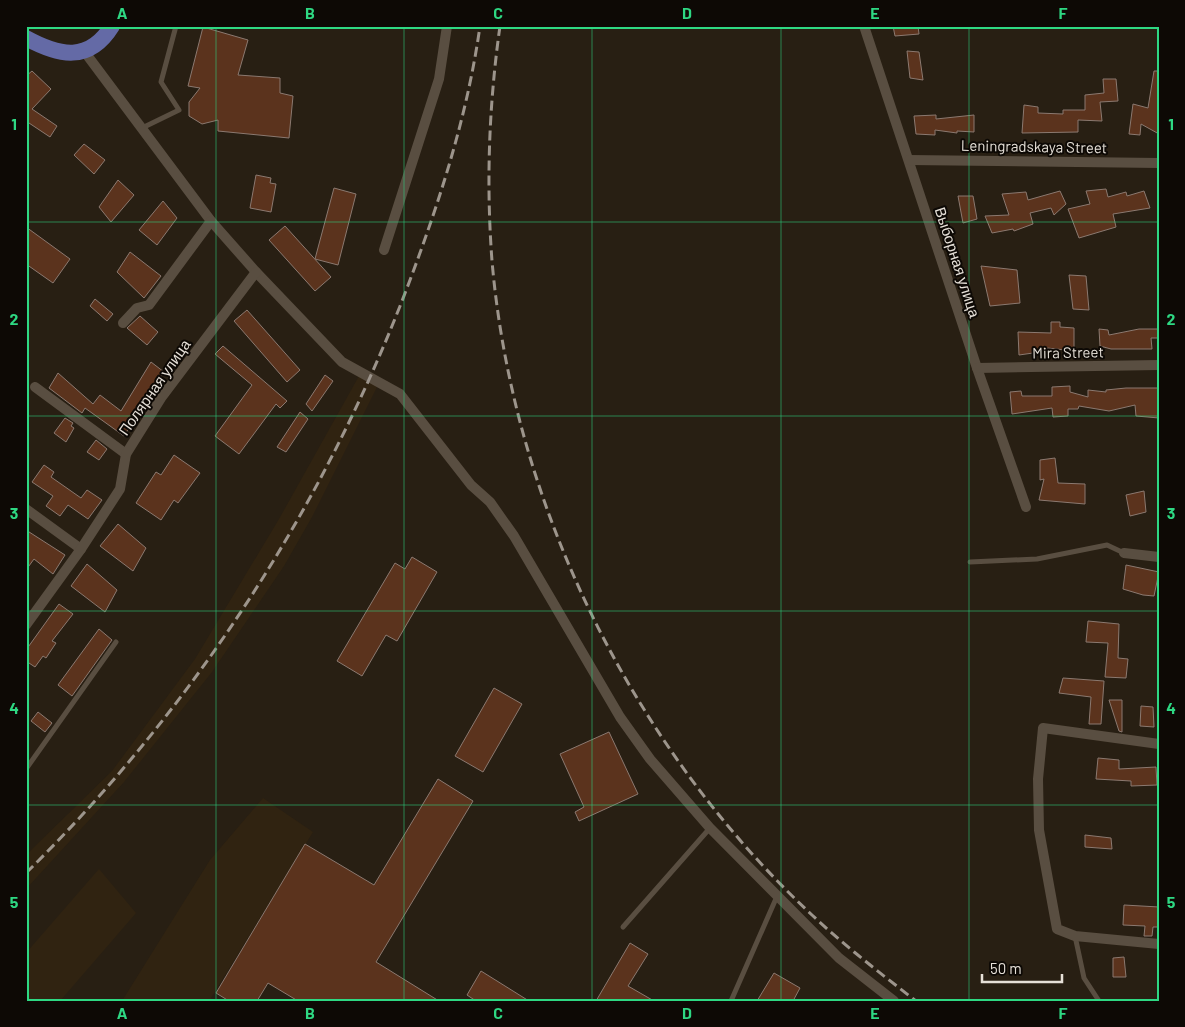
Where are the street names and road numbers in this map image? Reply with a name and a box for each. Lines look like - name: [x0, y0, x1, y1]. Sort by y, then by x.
- street label: Leningradskaya Street: [961, 136, 1107, 156]
- street label: Выборная улица: [932, 205, 985, 320]
- street label: Полярная улица: [114, 335, 194, 438]
- street label: Mira Street: [1032, 342, 1104, 362]

